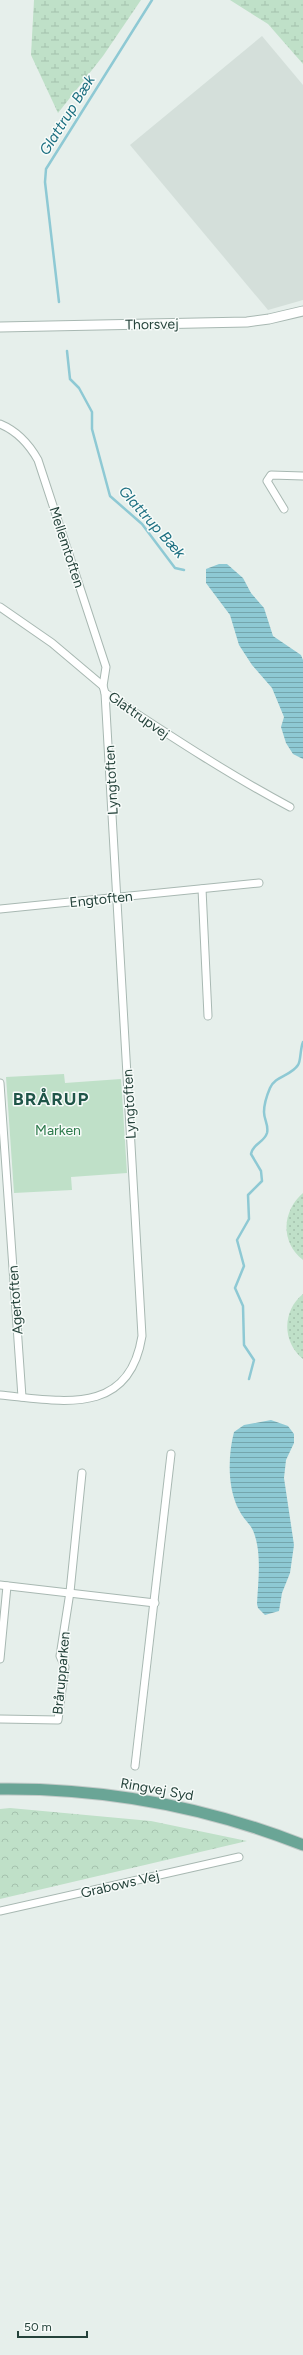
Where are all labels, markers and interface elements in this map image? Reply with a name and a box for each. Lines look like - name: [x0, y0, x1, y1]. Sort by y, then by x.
- water label: Glattrup Bæk: [35, 71, 99, 158]
- street label: Thorsvej: [125, 316, 179, 333]
- water label: Glattrup Bæk: [115, 482, 190, 562]
- street label: Mellemtoften: [45, 504, 88, 590]
- street label: Glattrupvej: [105, 688, 173, 743]
- street label: Lyngtoften: [101, 744, 122, 815]
- street label: Engtoften: [69, 888, 134, 911]
- street label: Lyngtoften: [119, 1068, 140, 1139]
- district label: BRÅRUP: [13, 1087, 89, 1110]
- park label: Marken: [35, 1122, 81, 1139]
- street label: Agertoften: [5, 1265, 26, 1335]
- street label: Brårupparken: [49, 1631, 74, 1715]
- street label: Ringvej Syd: [119, 1775, 195, 1804]
- street label: Grabows Vej: [79, 1867, 161, 1902]
- scale bar: [18, 2313, 87, 2339]
- text: 50 m: [24, 2320, 52, 2334]

